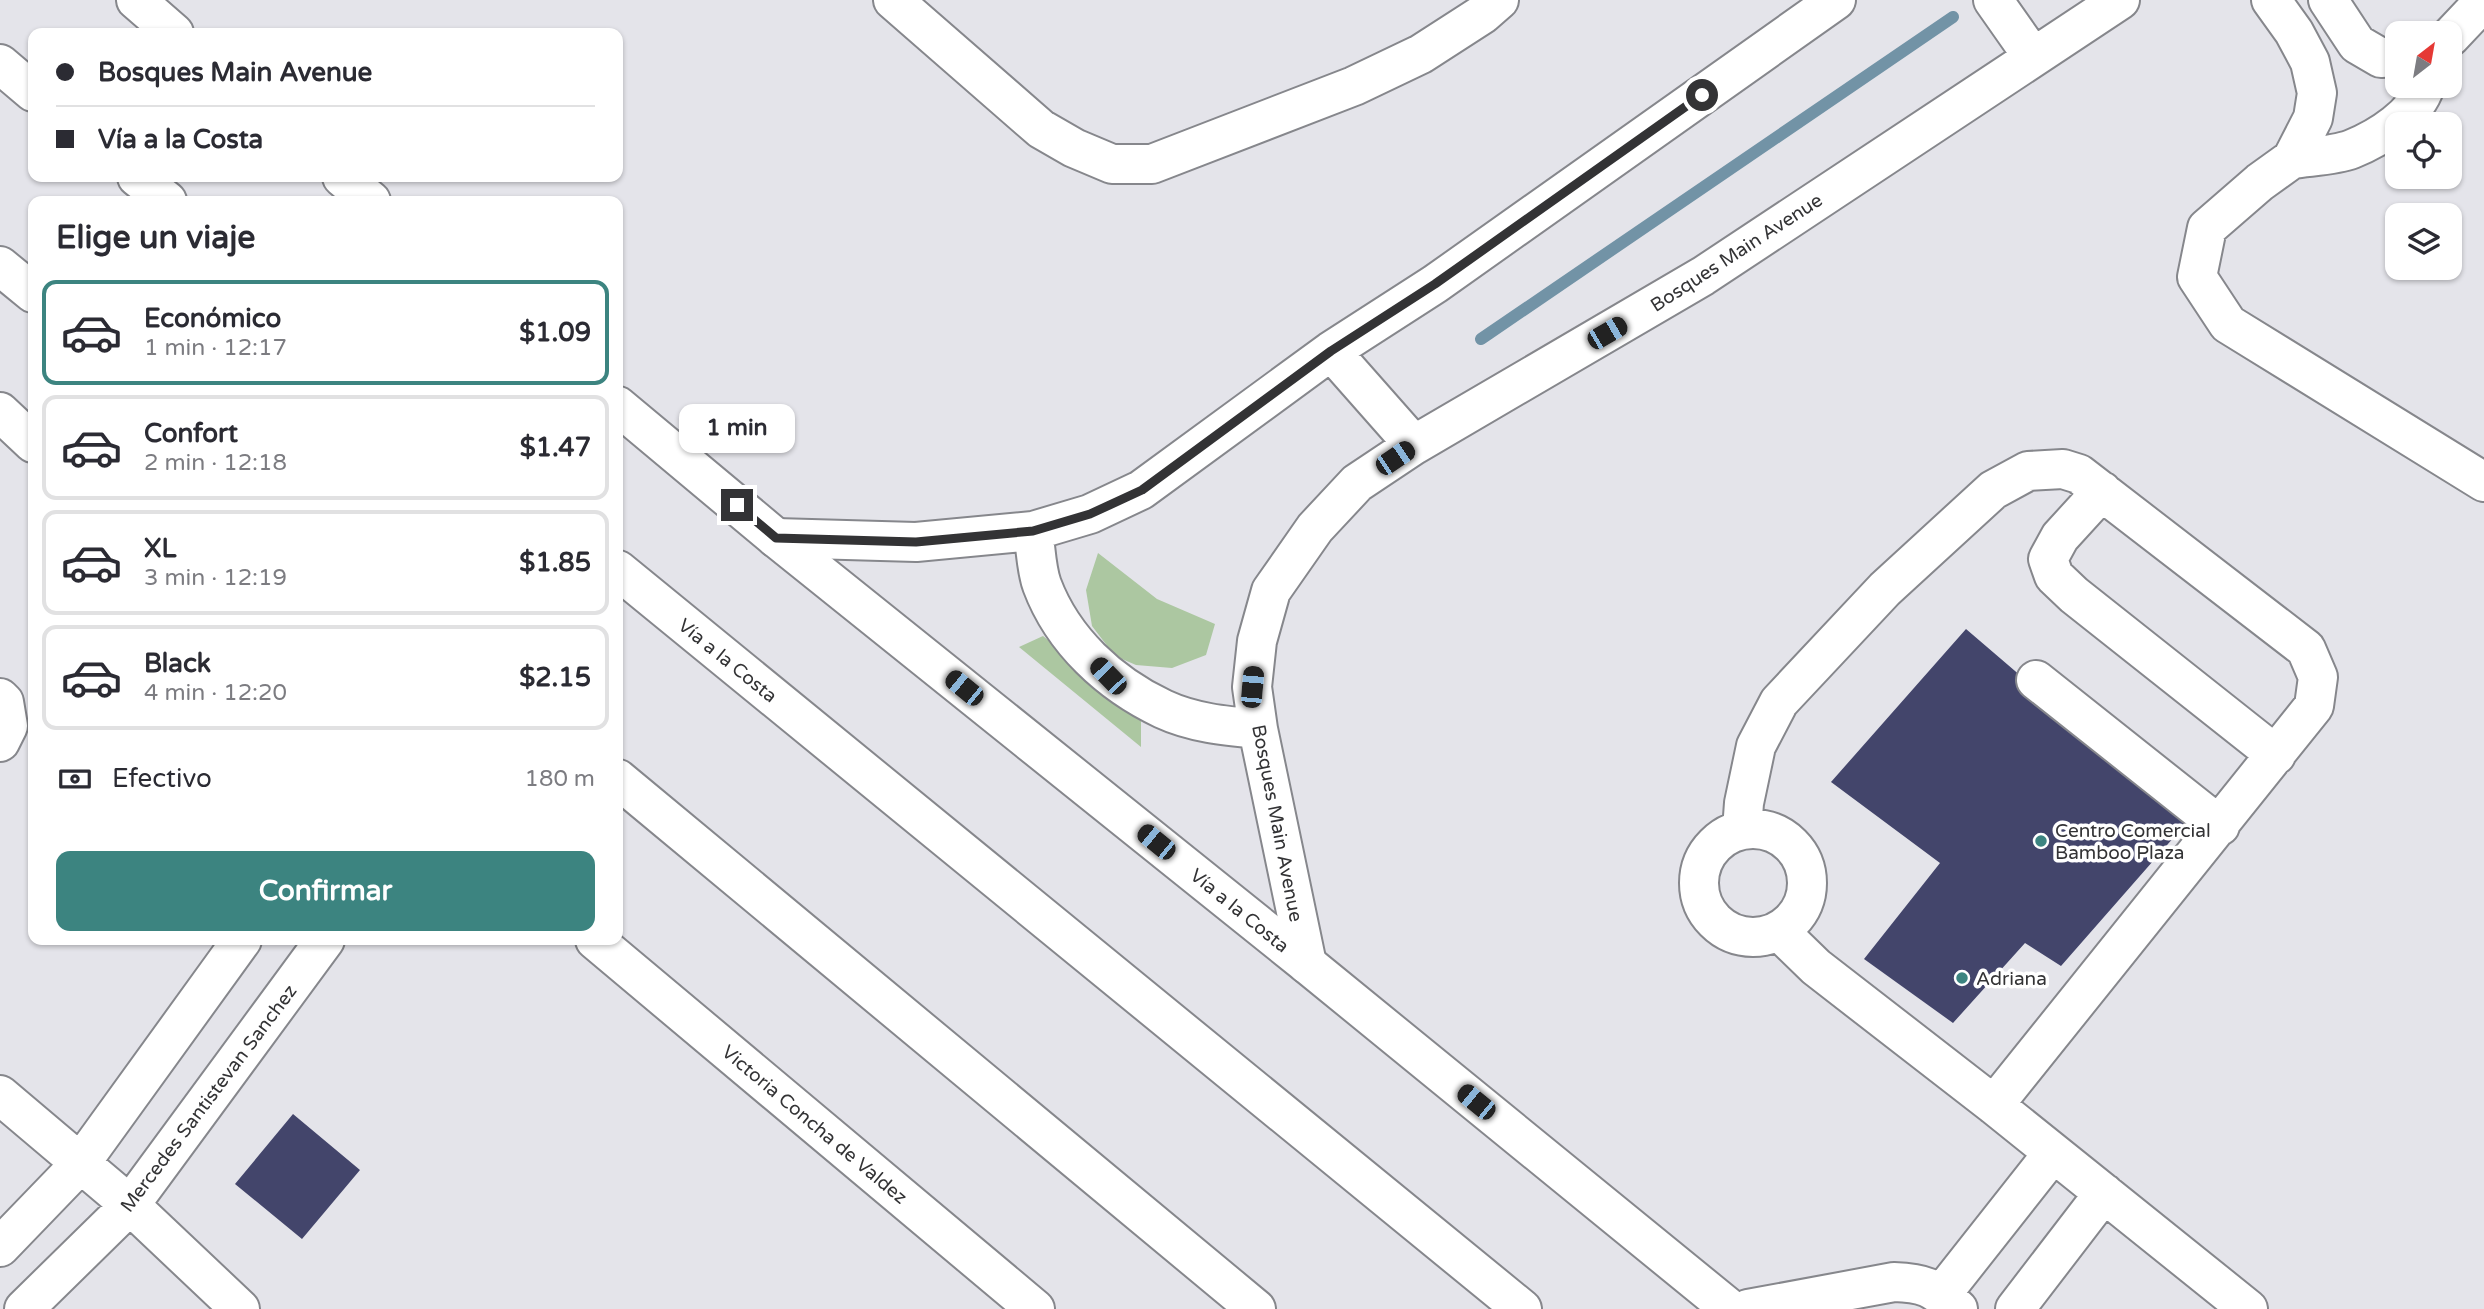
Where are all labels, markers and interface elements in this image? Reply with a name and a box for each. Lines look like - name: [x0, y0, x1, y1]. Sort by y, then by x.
- north arrow: [2385, 21, 2462, 98]
- map controls: [2385, 21, 2462, 280]
- text: Bosques Main Avenue: [98, 57, 372, 88]
- route start: [1686, 79, 1718, 111]
- button: locate: [2385, 112, 2462, 189]
- text: Vía a la Costa: [98, 124, 263, 155]
- street label: Bosques Main Avenue: [1647, 189, 1827, 317]
- button: layers: [2385, 203, 2462, 280]
- text: Elige un viaje: [56, 219, 255, 257]
- icon: car: [60, 301, 123, 364]
- text: Económico: [144, 303, 281, 334]
- car: [1584, 313, 1631, 353]
- text: $1.09: [519, 317, 591, 348]
- text: 1 min · 12:17: [144, 334, 287, 362]
- callout: 1 min: [679, 404, 795, 452]
- text: 1 min: [706, 414, 768, 442]
- icon: car: [60, 416, 123, 479]
- text: Confort: [144, 418, 238, 449]
- text: $1.47: [520, 432, 591, 463]
- car: [1372, 438, 1419, 478]
- text: 2 min · 12:18: [144, 449, 287, 477]
- route end: [721, 489, 753, 521]
- icon: car: [60, 531, 123, 594]
- text: XL: [144, 533, 176, 564]
- text: $1.85: [519, 547, 591, 578]
- text: 3 min · 12:19: [144, 564, 287, 592]
- street label: Vía a la Costa: [674, 614, 781, 707]
- icon: car: [60, 646, 123, 709]
- text: Black: [144, 648, 211, 679]
- car: [1086, 654, 1131, 698]
- text: $2.15: [519, 662, 591, 693]
- car: [1240, 665, 1265, 709]
- car: [942, 667, 987, 709]
- text: 4 min · 12:20: [144, 679, 287, 707]
- street label: Bosques Main Avenue: [1247, 723, 1307, 924]
- icon: cash: [56, 760, 94, 798]
- text: Efectivo: [112, 763, 212, 794]
- text: 180 m: [525, 765, 595, 793]
- place label: Centro Comercial Bamboo Plaza: [2055, 820, 2211, 864]
- car: [1134, 821, 1179, 863]
- marker: Centro Comercial Bamboo Plaza: [2033, 833, 2049, 849]
- button: Confirmar: [56, 851, 595, 931]
- street label: Vía a la Costa: [1186, 864, 1293, 957]
- place label: Adriana: [1976, 968, 2047, 990]
- marker: Adriana: [1954, 970, 1970, 986]
- street label: Mercedes Santistevan Sanchez: [116, 981, 302, 1217]
- street label: Victoria Concha de Valdez: [717, 1041, 911, 1209]
- car: [1454, 1081, 1499, 1123]

